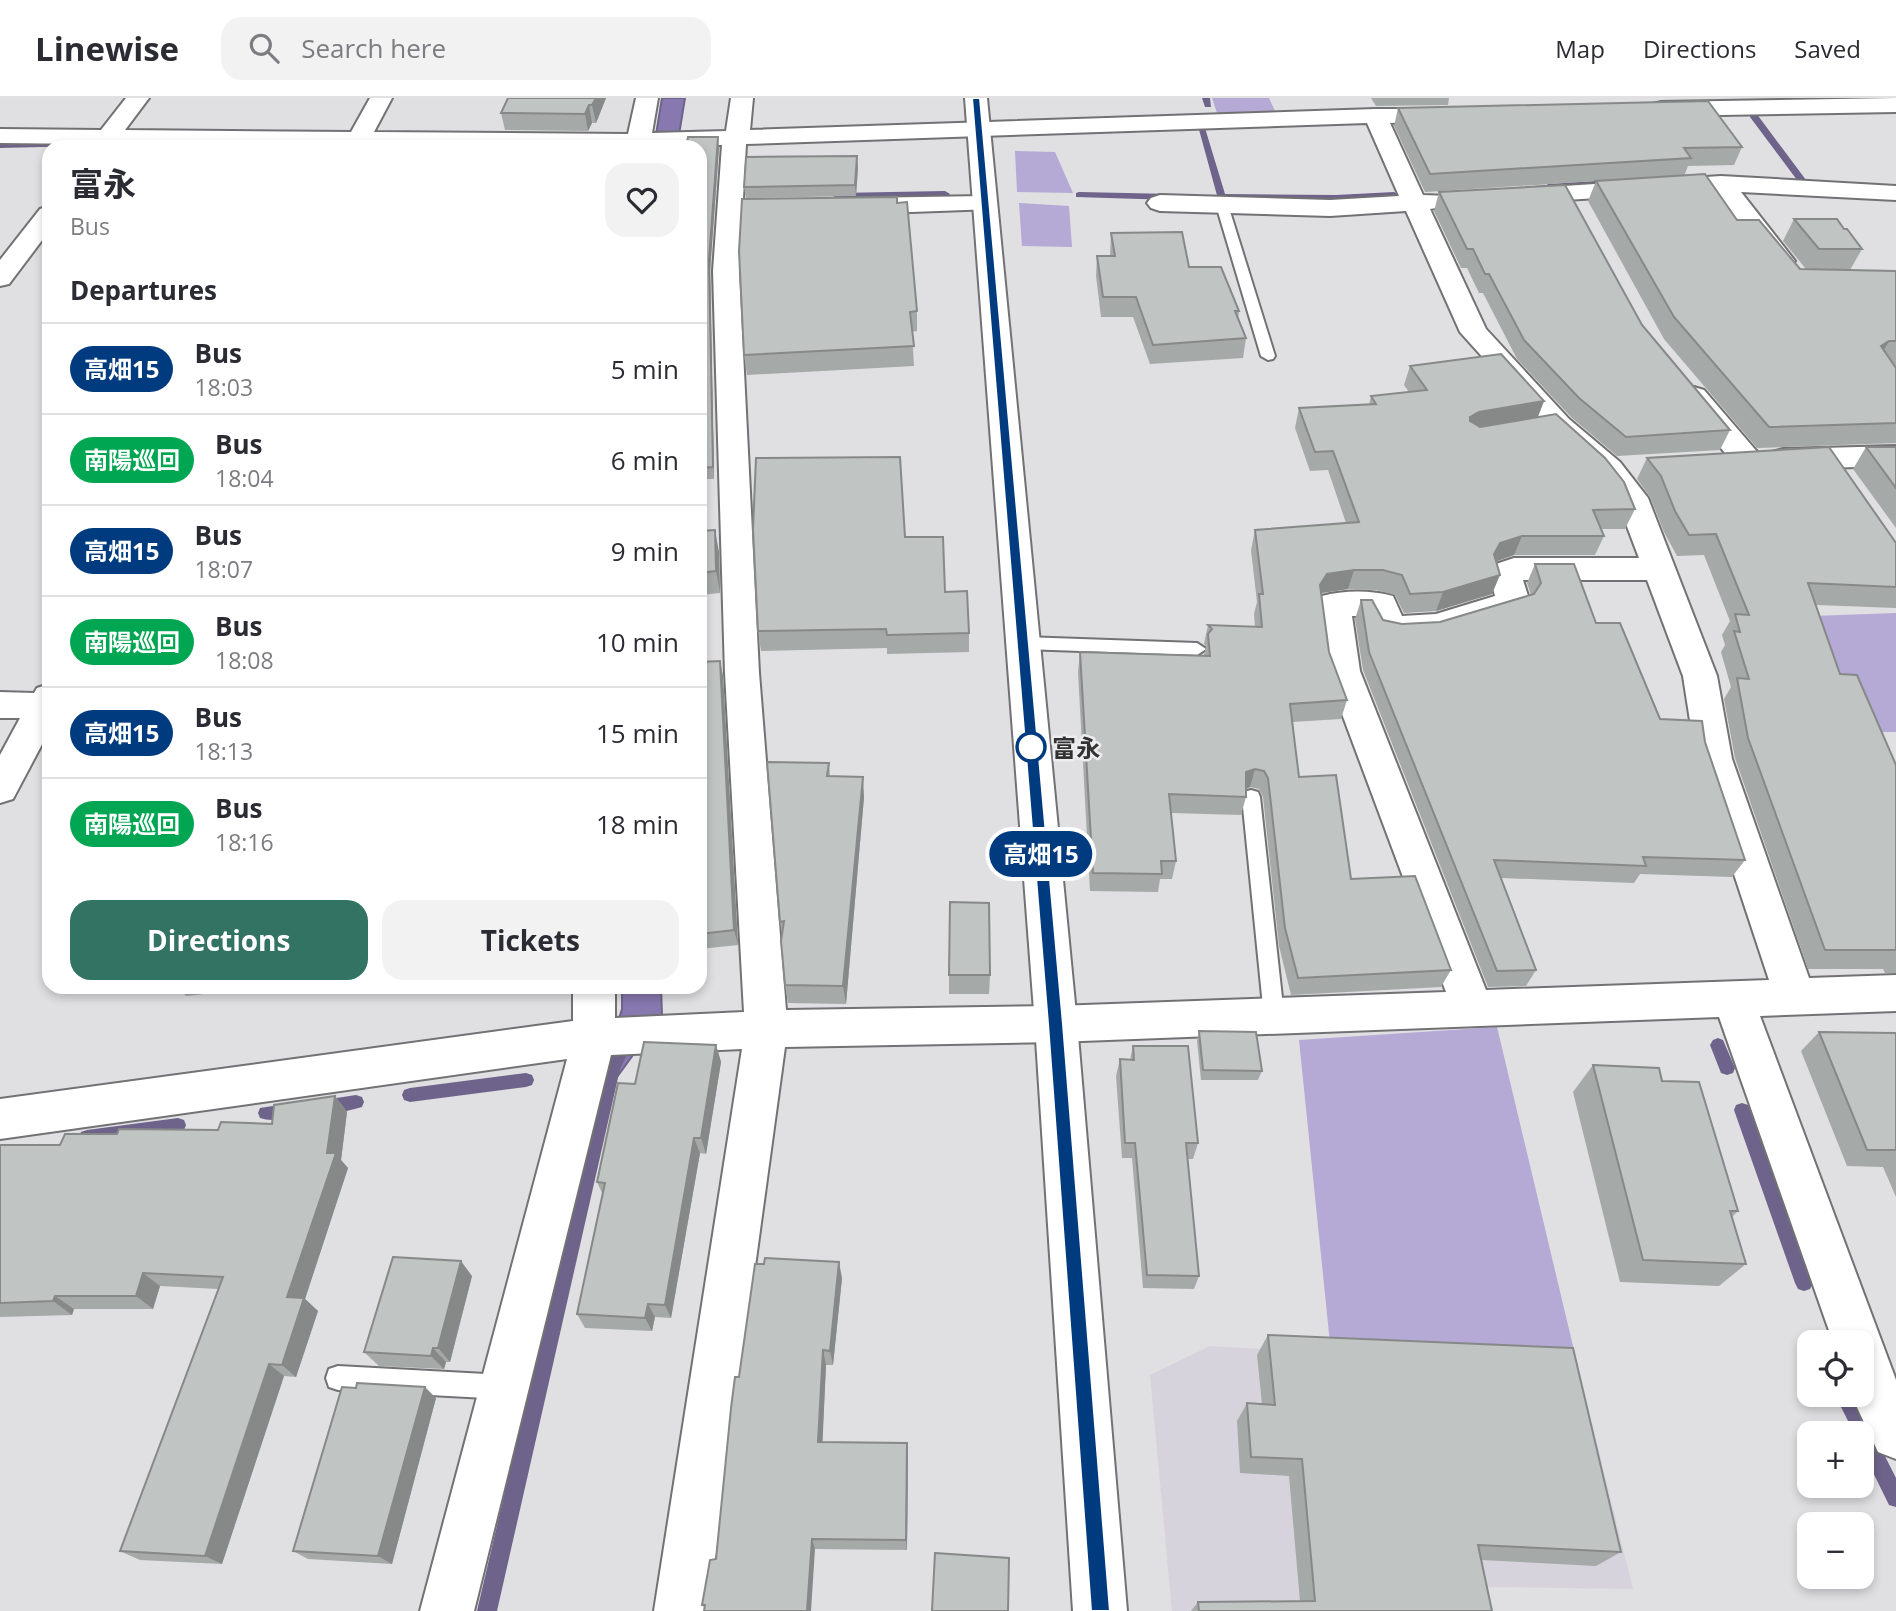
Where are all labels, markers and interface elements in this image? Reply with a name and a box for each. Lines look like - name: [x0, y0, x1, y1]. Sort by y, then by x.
- search box: [221, 17, 711, 80]
- text: Linewise: [35, 26, 179, 71]
- icon: search: [245, 29, 283, 67]
- text: Search here: [301, 30, 446, 66]
- text: Map: [1555, 32, 1605, 65]
- text: Directions: [1643, 32, 1756, 65]
- text: Saved: [1794, 32, 1861, 65]
- text: 富永: [70, 161, 136, 206]
- button: heart: [605, 163, 679, 237]
- text: Bus: [70, 210, 110, 242]
- text: Departures: [70, 272, 217, 308]
- text: Bus: [194, 335, 242, 371]
- text: 5 min: [611, 351, 679, 387]
- text: 高畑15: [84, 352, 159, 385]
- text: 18:03: [194, 371, 253, 403]
- text: Bus: [215, 426, 262, 462]
- text: 6 min: [611, 442, 679, 478]
- text: 南陽巡回: [84, 443, 180, 476]
- text: 18:04: [215, 462, 274, 494]
- text: Bus: [194, 517, 242, 553]
- text: 9 min: [611, 533, 679, 569]
- text: 高畑15: [84, 534, 159, 567]
- text: 18:07: [194, 553, 253, 585]
- text: Bus: [215, 608, 262, 644]
- text: 10 min: [596, 624, 679, 660]
- text: 南陽巡回: [84, 625, 180, 658]
- text: 18:08: [215, 644, 274, 676]
- text: Bus: [194, 699, 242, 735]
- text: 15 min: [596, 715, 679, 751]
- text: 高畑15: [84, 716, 159, 749]
- place label: 富永: [1052, 731, 1100, 764]
- marker: 富永: [1016, 732, 1046, 762]
- text: 18:13: [194, 735, 253, 767]
- text: Bus: [215, 790, 262, 826]
- text: 18 min: [596, 806, 679, 842]
- text: 南陽巡回: [84, 807, 180, 840]
- text: 18:16: [215, 826, 274, 858]
- line badge: 高畑15: [992, 831, 1090, 877]
- text: 高畑15: [1003, 837, 1079, 870]
- button: Directions: [70, 900, 368, 980]
- button: Tickets: [382, 900, 679, 980]
- map controls: [1797, 1330, 1874, 1589]
- button: locate: [1797, 1330, 1874, 1407]
- button: +: [1797, 1421, 1874, 1498]
- button: −: [1797, 1512, 1874, 1589]

